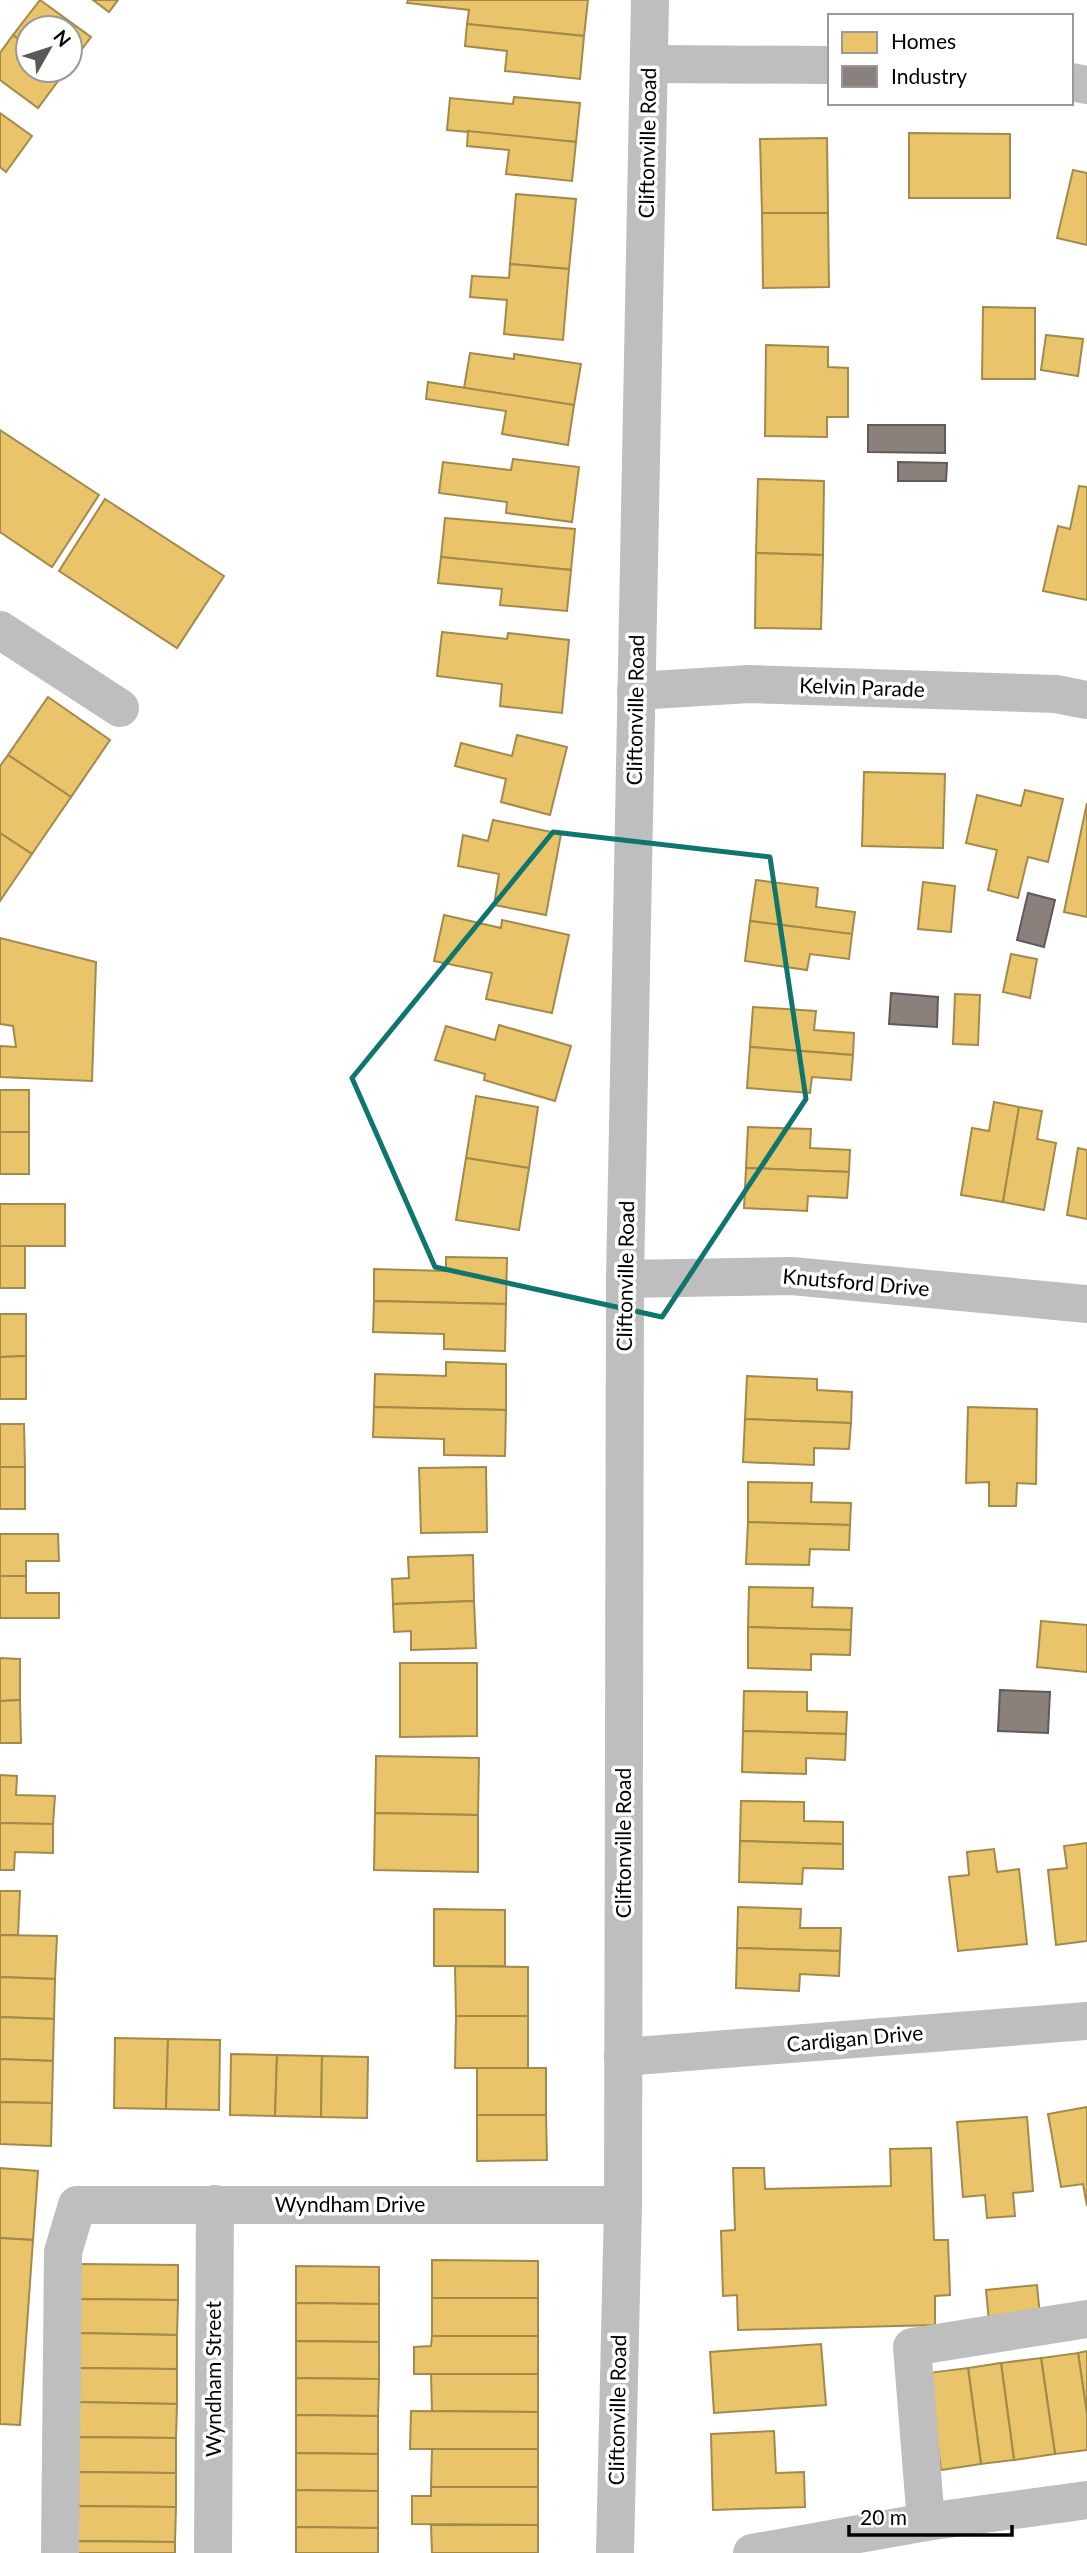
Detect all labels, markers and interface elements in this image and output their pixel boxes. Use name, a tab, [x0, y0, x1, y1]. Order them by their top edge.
north arrow	[14, 14, 84, 84]
legend	[828, 14, 1073, 105]
text: N	[49, 25, 76, 51]
text: Homes	[891, 28, 956, 53]
text: Industry	[891, 63, 967, 88]
street label: Cliftonville Road	[633, 67, 660, 218]
street label: Cliftonville Road	[621, 634, 648, 785]
street label: Kelvin Parade	[799, 672, 925, 701]
street label: Cliftonville Road	[611, 1200, 638, 1351]
street label: Knutsford Drive	[782, 1263, 931, 1300]
street label: Cliftonville Road	[610, 1768, 635, 1918]
street label: Cardigan Drive	[786, 2019, 924, 2056]
street label: Wyndham Drive	[275, 2191, 425, 2216]
street label: Wyndham Street	[200, 2301, 225, 2457]
street label: Cliftonville Road	[603, 2334, 630, 2485]
scale bar	[849, 2494, 1012, 2538]
text: 20 m	[860, 2504, 907, 2529]

